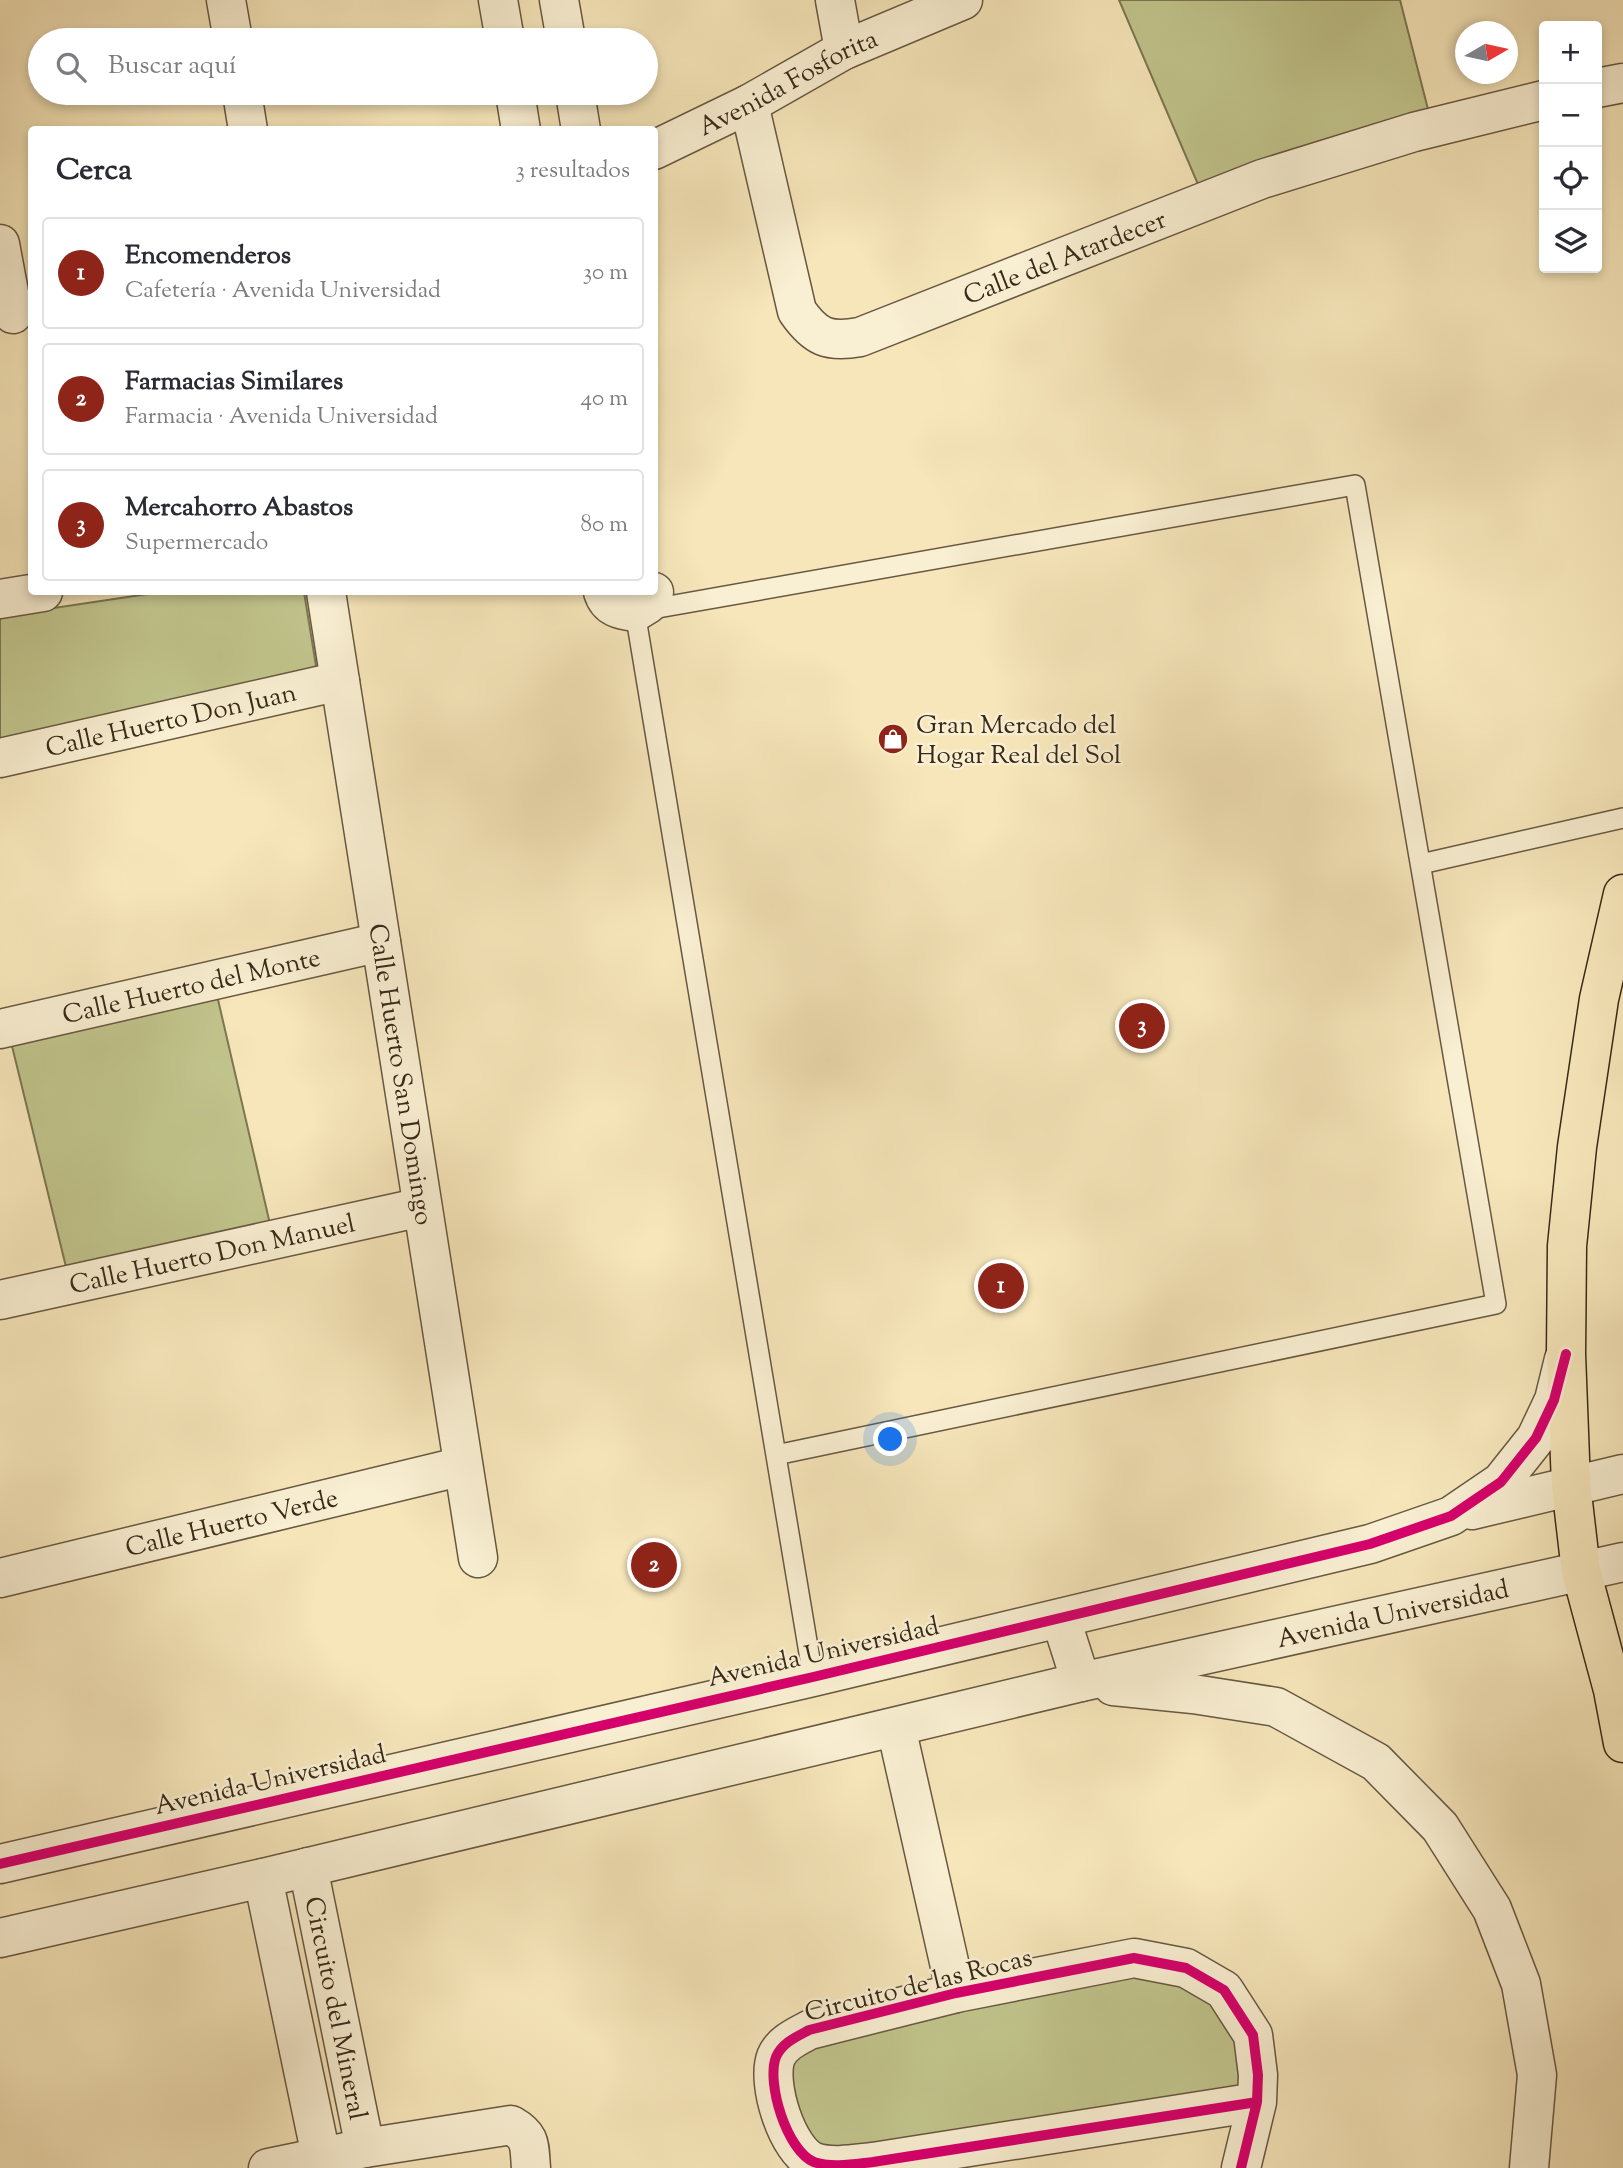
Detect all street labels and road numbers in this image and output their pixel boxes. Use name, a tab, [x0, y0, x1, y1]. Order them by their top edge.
street label: Avenida Fosforita	[693, 22, 884, 147]
street label: Calle del Atardecer	[958, 202, 1172, 316]
street label: Calle Huerto Don Juan	[42, 675, 300, 768]
street label: Calle Huerto San Domingo	[357, 921, 441, 1228]
street label: Calle Huerto del Monte	[59, 940, 324, 1035]
street label: Calle Huerto Don Manuel	[66, 1206, 359, 1305]
street label: Calle Huerto Verde	[122, 1481, 342, 1568]
street label: Avenida Universidad	[1274, 1572, 1513, 1659]
street label: Avenida Universidad	[704, 1609, 943, 1698]
street label: Avenida Universidad	[151, 1737, 390, 1826]
street label: Circuito del Mineral	[293, 1894, 375, 2124]
street label: Circuito de las Rocas	[801, 1940, 1036, 2033]

